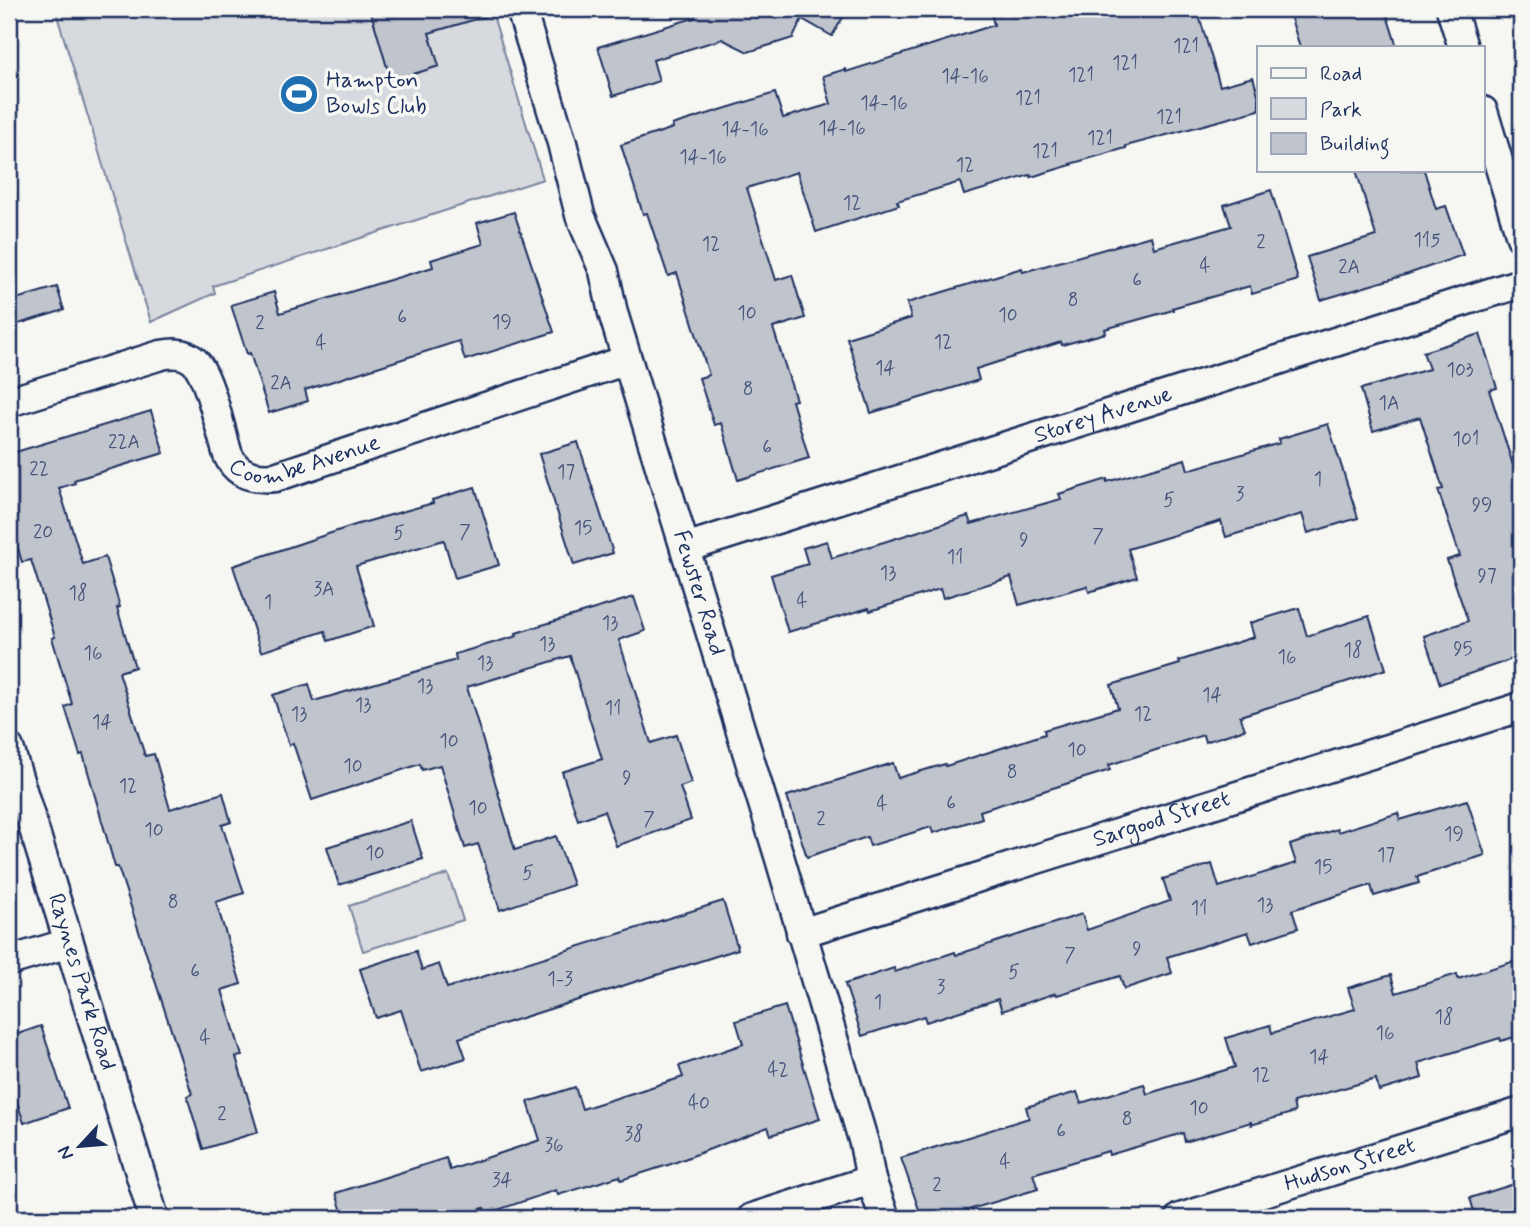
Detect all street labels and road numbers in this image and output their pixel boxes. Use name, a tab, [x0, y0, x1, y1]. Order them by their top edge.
street label: Storey Avenue	[1031, 379, 1176, 451]
street label: Coombe Avenue	[222, 428, 384, 493]
street label: Fewster Road	[665, 527, 732, 659]
street label: Sargood Street	[1089, 784, 1234, 855]
street label: Raynes Park Road	[40, 890, 123, 1074]
street label: Hudson Street	[1281, 1131, 1419, 1200]

